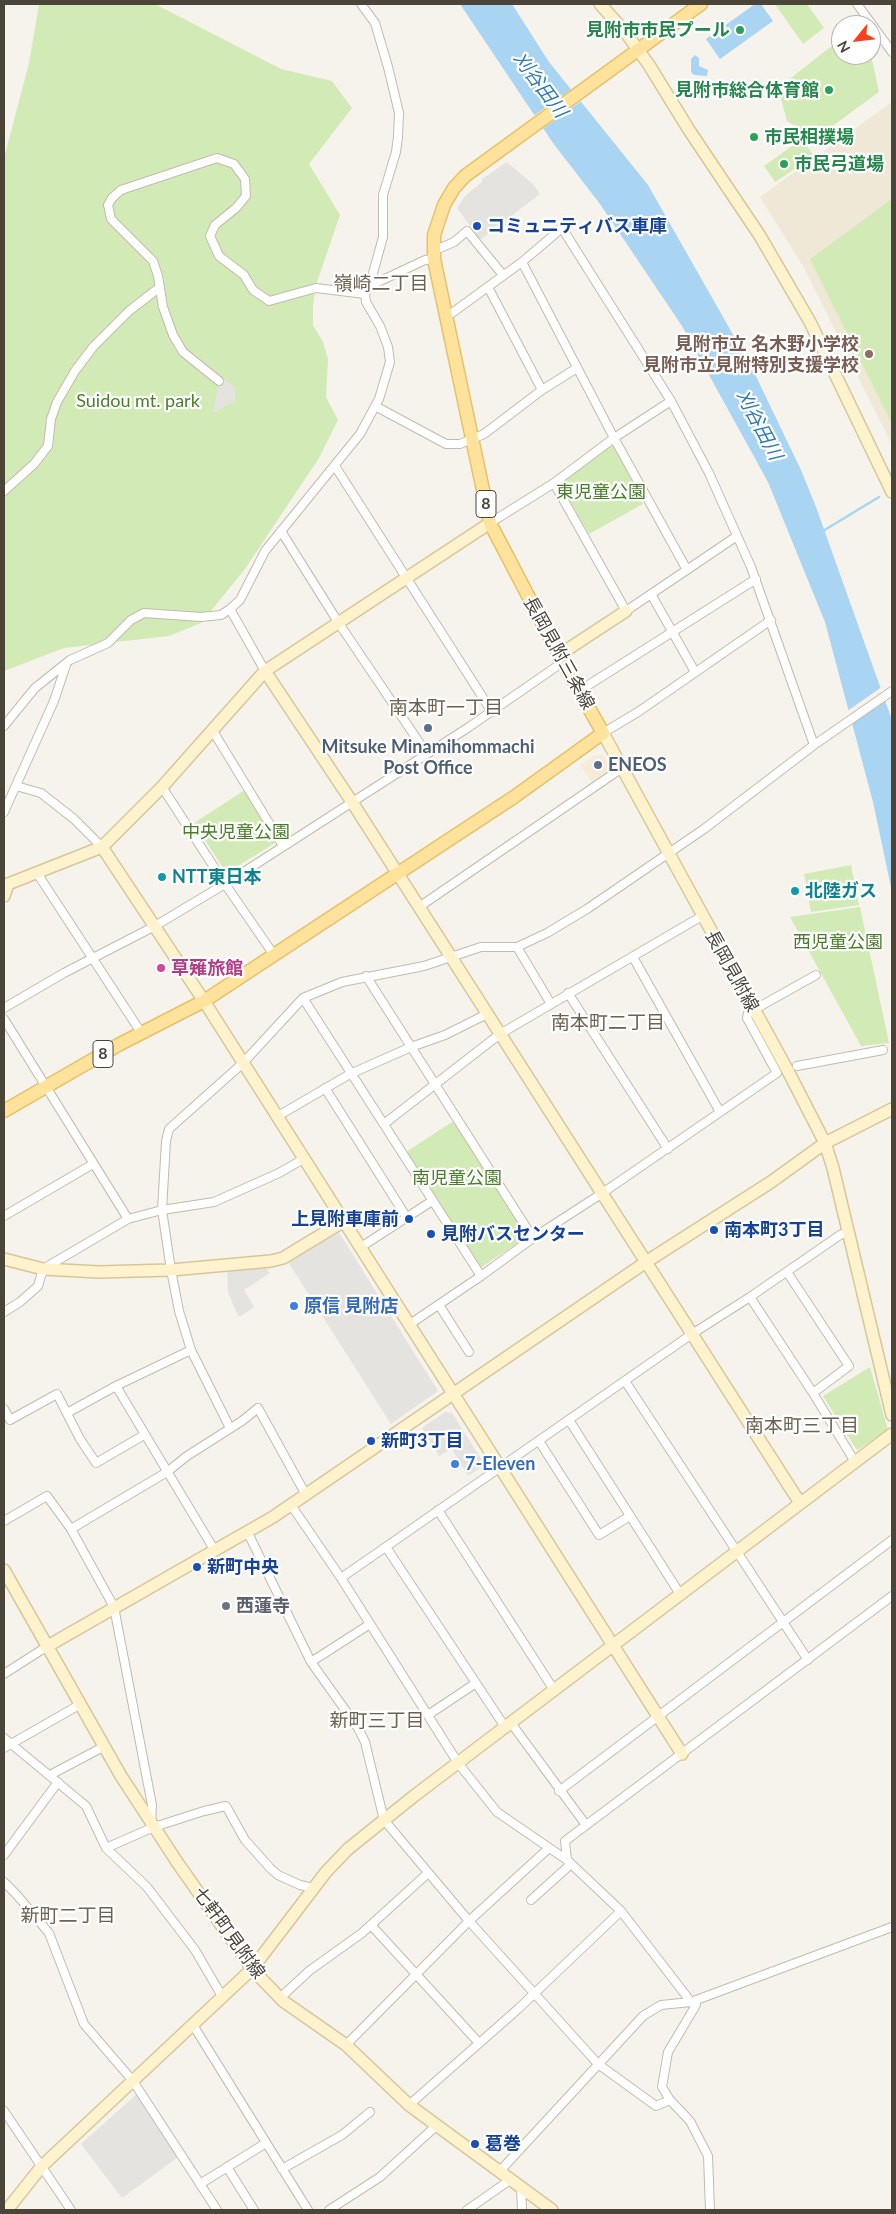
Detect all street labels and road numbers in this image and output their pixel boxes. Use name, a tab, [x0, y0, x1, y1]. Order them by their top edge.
road number: 8	[476, 490, 496, 518]
street label: 長岡見附三条線	[519, 593, 599, 713]
street label: 長岡見附線	[701, 926, 763, 1016]
road number: 8	[93, 1040, 113, 1068]
street label: 七軒町見附線	[189, 1883, 269, 1983]

